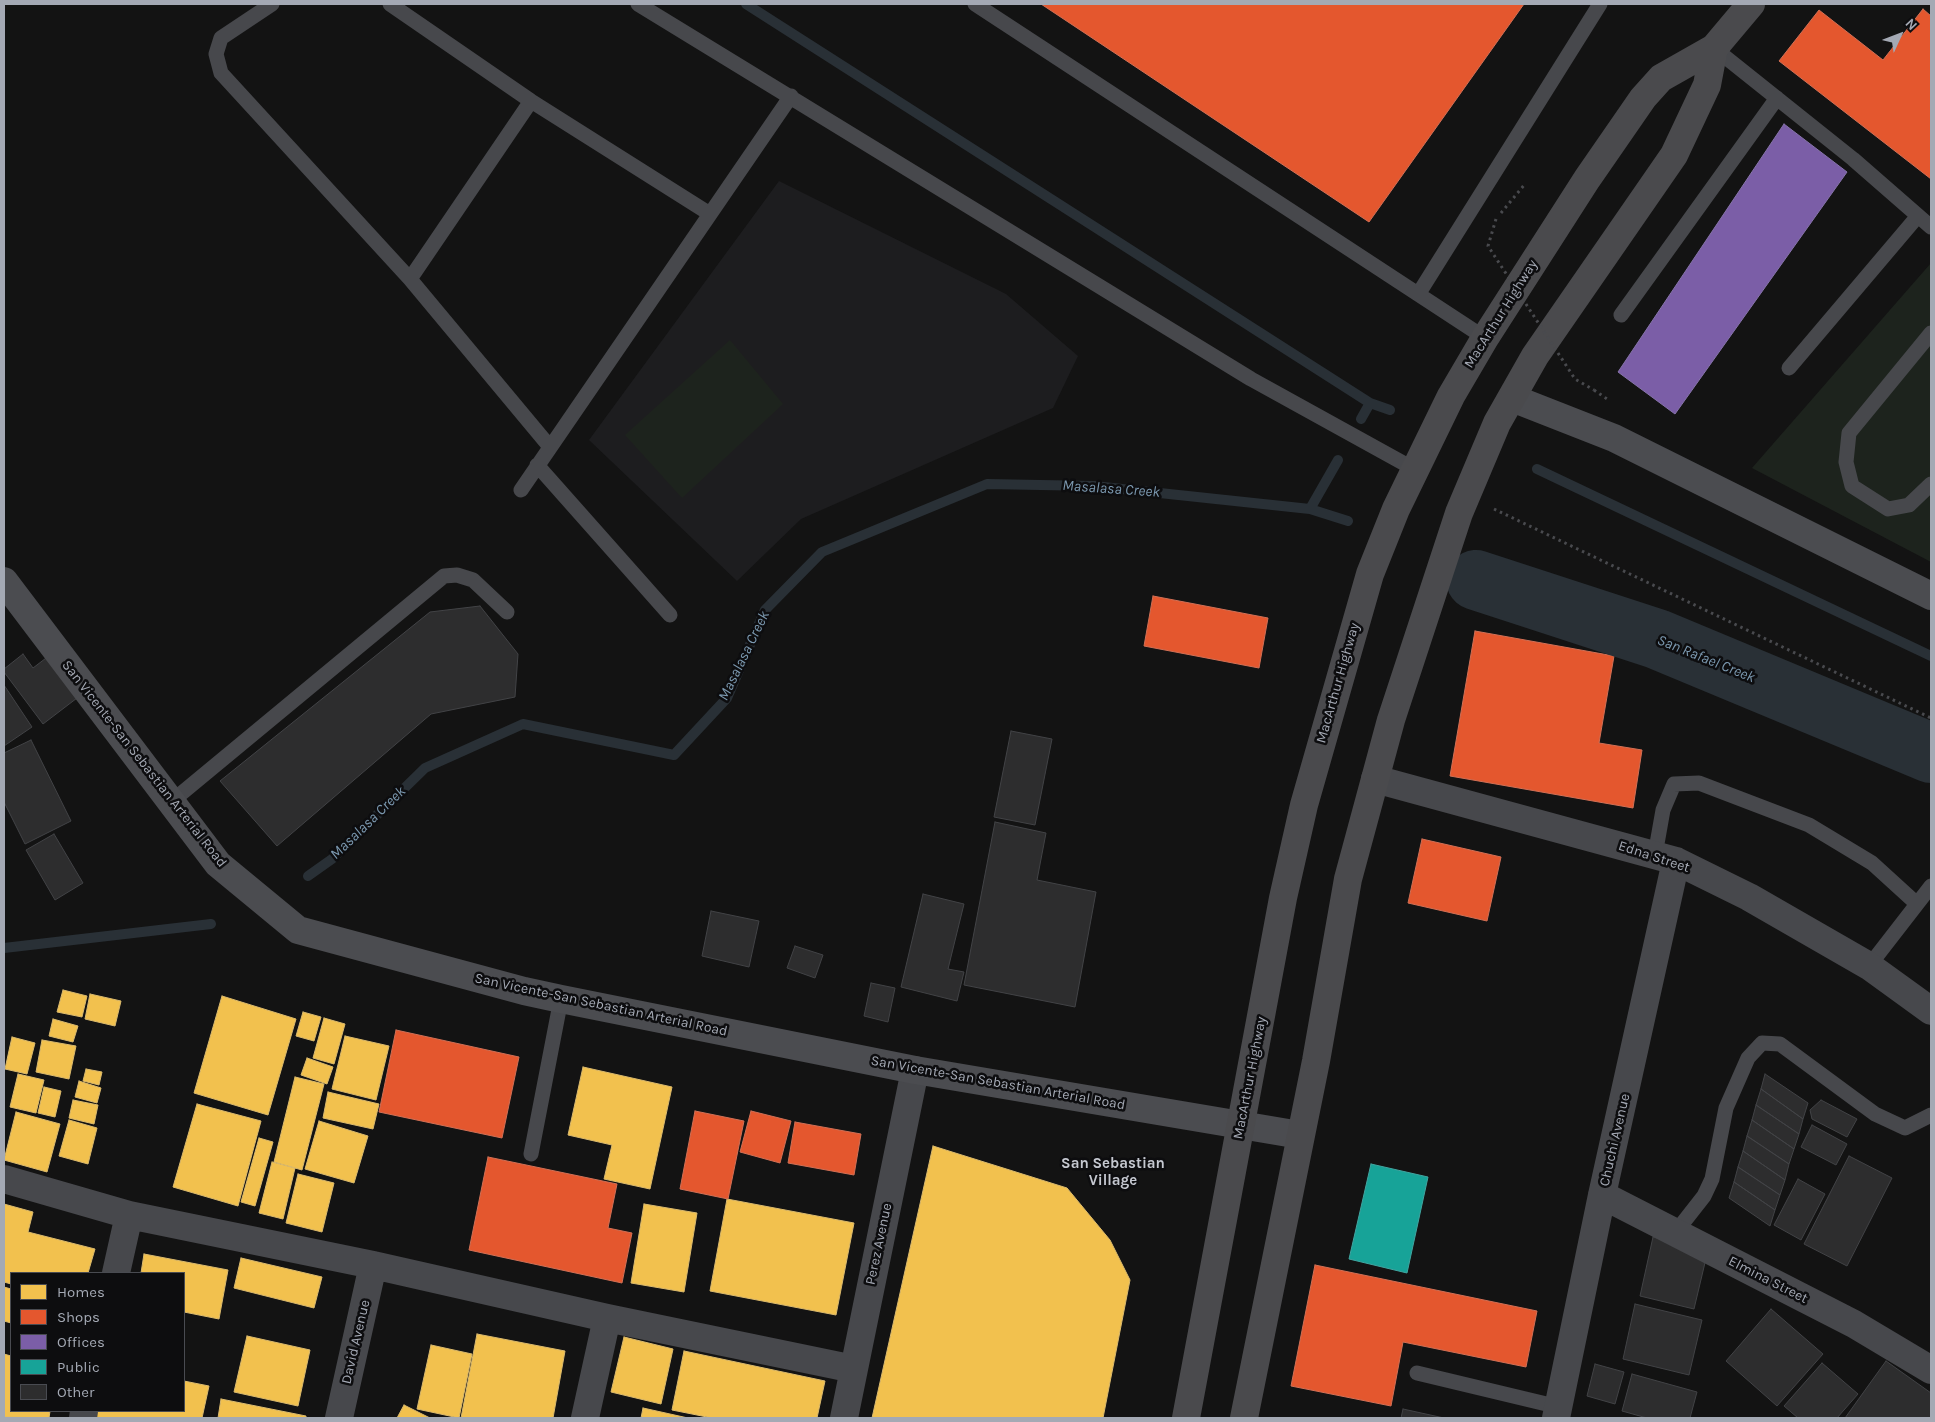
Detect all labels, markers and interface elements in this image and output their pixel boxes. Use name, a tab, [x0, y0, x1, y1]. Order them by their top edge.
north arrow	[1875, 10, 1925, 60]
text: N	[1902, 15, 1921, 34]
street label: MacArthur Highway	[1461, 257, 1541, 371]
water label: Masalasa Creek	[1062, 477, 1160, 501]
water label: Masalasa Creek	[714, 608, 774, 704]
street label: MacArthur Highway	[1313, 621, 1363, 745]
water label: San Rafael Creek	[1654, 631, 1758, 687]
street label: San Vicente-San Sebastian Arterial Road	[58, 657, 230, 871]
water label: Masalasa Creek	[327, 783, 409, 863]
street label: Edna Street	[1616, 838, 1692, 876]
street label: San Vicente-San Sebastian Arterial Road	[473, 970, 729, 1040]
street label: MacArthur Highway	[1230, 1015, 1270, 1141]
street label: San Vicente-San Sebastian Arterial Road	[869, 1052, 1127, 1114]
street label: Chuchi Avenue	[1596, 1092, 1634, 1188]
district label: San Sebastian Village	[1061, 1155, 1165, 1190]
street label: Perez Avenue	[862, 1202, 896, 1286]
street label: Elmina Street	[1725, 1253, 1811, 1307]
legend	[10, 1272, 185, 1412]
text: Homes	[57, 1283, 105, 1301]
street label: David Avenue	[338, 1298, 374, 1386]
text: Shops	[57, 1308, 100, 1326]
text: Offices	[57, 1333, 105, 1351]
text: Public	[57, 1358, 100, 1376]
text: Other	[57, 1383, 95, 1401]

